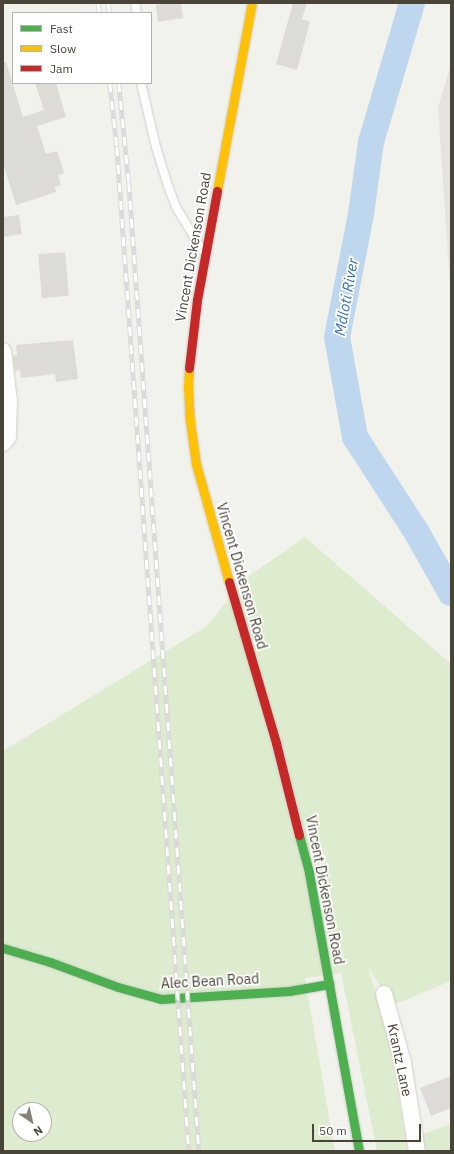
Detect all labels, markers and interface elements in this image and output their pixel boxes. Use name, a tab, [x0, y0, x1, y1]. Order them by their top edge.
legend	[12, 12, 152, 84]
text: Fast	[50, 21, 73, 36]
text: Slow	[50, 41, 76, 56]
text: Jam	[50, 61, 73, 76]
street label: Vincent Dickenson Road	[172, 171, 214, 323]
water label: Mdloti River	[330, 257, 362, 337]
street label: Vincent Dickenson Road	[213, 501, 271, 651]
street label: Vincent Dickenson Road	[302, 814, 348, 966]
street label: Alec Bean Road	[160, 970, 260, 992]
street label: Krantz Lane	[384, 1022, 416, 1098]
north arrow	[12, 1102, 52, 1142]
scale bar	[314, 1116, 423, 1142]
text: N	[31, 1123, 45, 1139]
text: 50 m	[319, 1123, 347, 1138]

